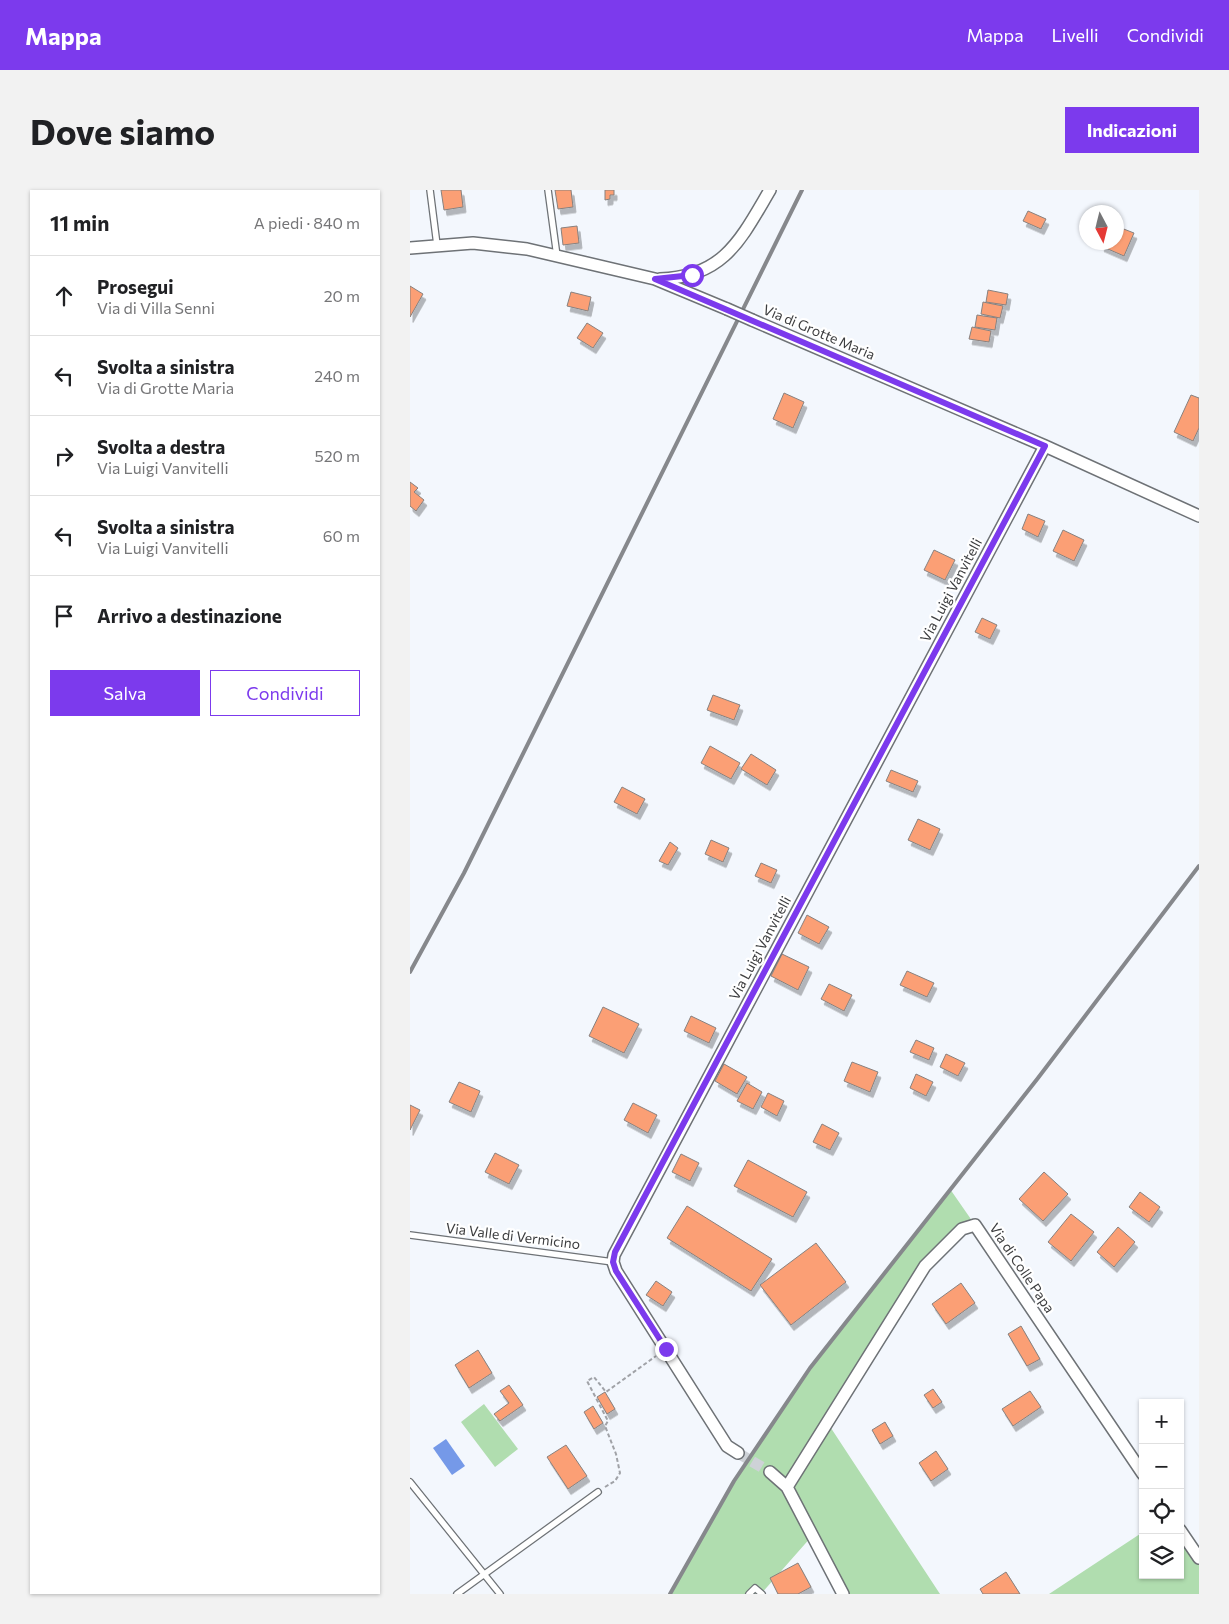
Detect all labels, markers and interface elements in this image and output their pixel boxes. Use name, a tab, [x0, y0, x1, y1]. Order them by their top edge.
text: Mappa	[25, 21, 102, 50]
text: Mappa	[966, 24, 1024, 46]
text: Livelli	[1052, 24, 1099, 46]
text: Condividi	[1127, 24, 1204, 46]
button: Indicazioni	[1065, 107, 1199, 153]
text: Dove siamo	[30, 109, 215, 152]
north arrow	[1079, 205, 1124, 250]
text: 11 min	[50, 210, 109, 235]
text: A piedi · 840 m	[254, 213, 360, 232]
route start	[681, 264, 704, 287]
text: Prosegui	[97, 275, 174, 298]
icon: ahead	[50, 282, 78, 310]
text: 20 m	[324, 286, 360, 305]
text: Via di Villa Senni	[97, 298, 215, 317]
street label: Via di Grotte Maria	[761, 300, 878, 363]
text: Svolta a sinistra	[97, 355, 235, 378]
icon: left	[50, 362, 78, 390]
text: 240 m	[314, 366, 360, 385]
text: Via di Grotte Maria	[97, 378, 234, 397]
text: Svolta a destra	[97, 435, 225, 458]
icon: right	[50, 442, 78, 470]
text: 520 m	[315, 446, 360, 465]
text: Via Luigi Vanvitelli	[97, 458, 229, 477]
text: Svolta a sinistra	[97, 515, 235, 538]
icon: left	[50, 522, 78, 550]
text: 60 m	[323, 526, 360, 545]
street label: Via Luigi Vanvitelli	[916, 535, 985, 645]
text: Via Luigi Vanvitelli	[97, 538, 229, 557]
icon: arrive	[50, 602, 78, 630]
text: Arrivo a destinazione	[97, 604, 282, 627]
button: Salva	[50, 670, 200, 716]
button: Condividi	[210, 670, 360, 716]
street label: Via Luigi Vanvitelli	[725, 893, 794, 1003]
street label: Via Valle di Vermicino	[445, 1219, 581, 1252]
street label: Via di Colle Papa	[986, 1220, 1059, 1316]
route end	[655, 1338, 678, 1361]
map controls	[1139, 1399, 1184, 1579]
button: +	[1139, 1399, 1184, 1444]
button: −	[1139, 1444, 1184, 1489]
button: locate	[1139, 1489, 1184, 1534]
button: layers	[1139, 1534, 1184, 1579]

